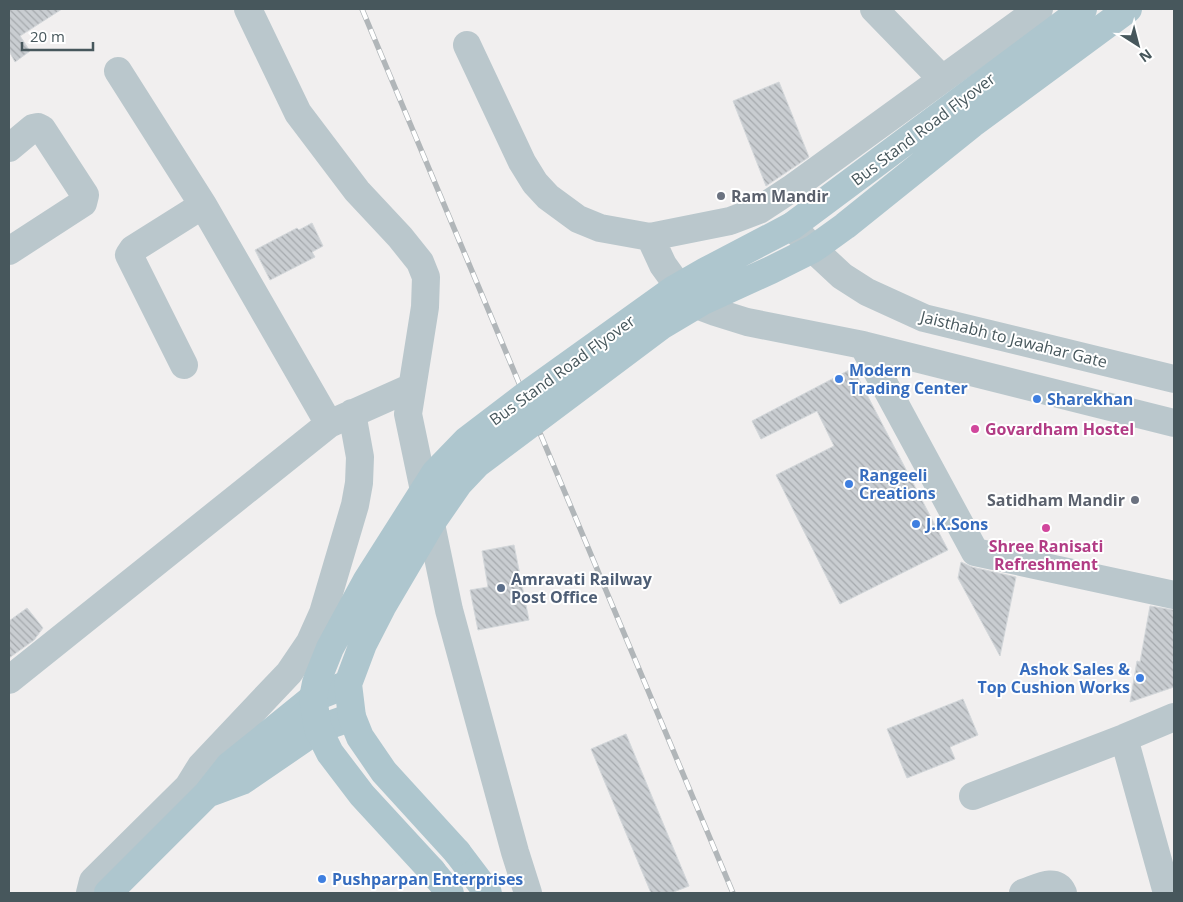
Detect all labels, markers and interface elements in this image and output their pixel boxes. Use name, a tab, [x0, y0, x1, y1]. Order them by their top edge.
scale bar	[22, 20, 94, 52]
north arrow	[1113, 20, 1163, 70]
text: 20 m	[30, 26, 65, 46]
text: N	[1136, 45, 1156, 67]
street label: Bus Stand Road Flyover	[847, 67, 1000, 190]
place label: Ram Mandir	[731, 185, 829, 207]
marker: Ram Mandir	[715, 190, 727, 202]
street label: Jaisthabh to Jawahar Gate	[916, 305, 1110, 373]
street label: Bus Stand Road Flyover	[485, 309, 640, 430]
place label: Modern Trading Center	[849, 359, 968, 399]
marker: Modern Trading Center	[833, 373, 845, 385]
place label: Sharekhan	[1047, 388, 1133, 410]
marker: Sharekhan	[1031, 393, 1043, 405]
place label: Govardham Hostel	[985, 418, 1134, 440]
marker: Govardham Hostel	[969, 423, 981, 435]
place label: Rangeeli Creations	[859, 464, 936, 504]
marker: Rangeeli Creations	[843, 478, 855, 490]
place label: Satidham Mandir	[987, 489, 1125, 511]
marker: Satidham Mandir	[1129, 494, 1141, 506]
place label: J.K.Sons	[924, 513, 988, 535]
marker: J.K.Sons	[910, 518, 922, 530]
marker: Shree Ranisati Refreshment	[1040, 522, 1052, 534]
place label: Shree Ranisati Refreshment	[989, 535, 1103, 575]
place label: Amravati Railway Post Office	[511, 568, 653, 608]
marker: Amravati Railway Post Office	[495, 582, 507, 594]
place label: Ashok Sales & Top Cushion Works	[977, 658, 1130, 698]
marker: Ashok Sales & Top Cushion Works	[1134, 672, 1146, 684]
place label: Pushparpan Enterprises	[332, 868, 523, 890]
marker: Pushparpan Enterprises	[316, 873, 328, 885]

